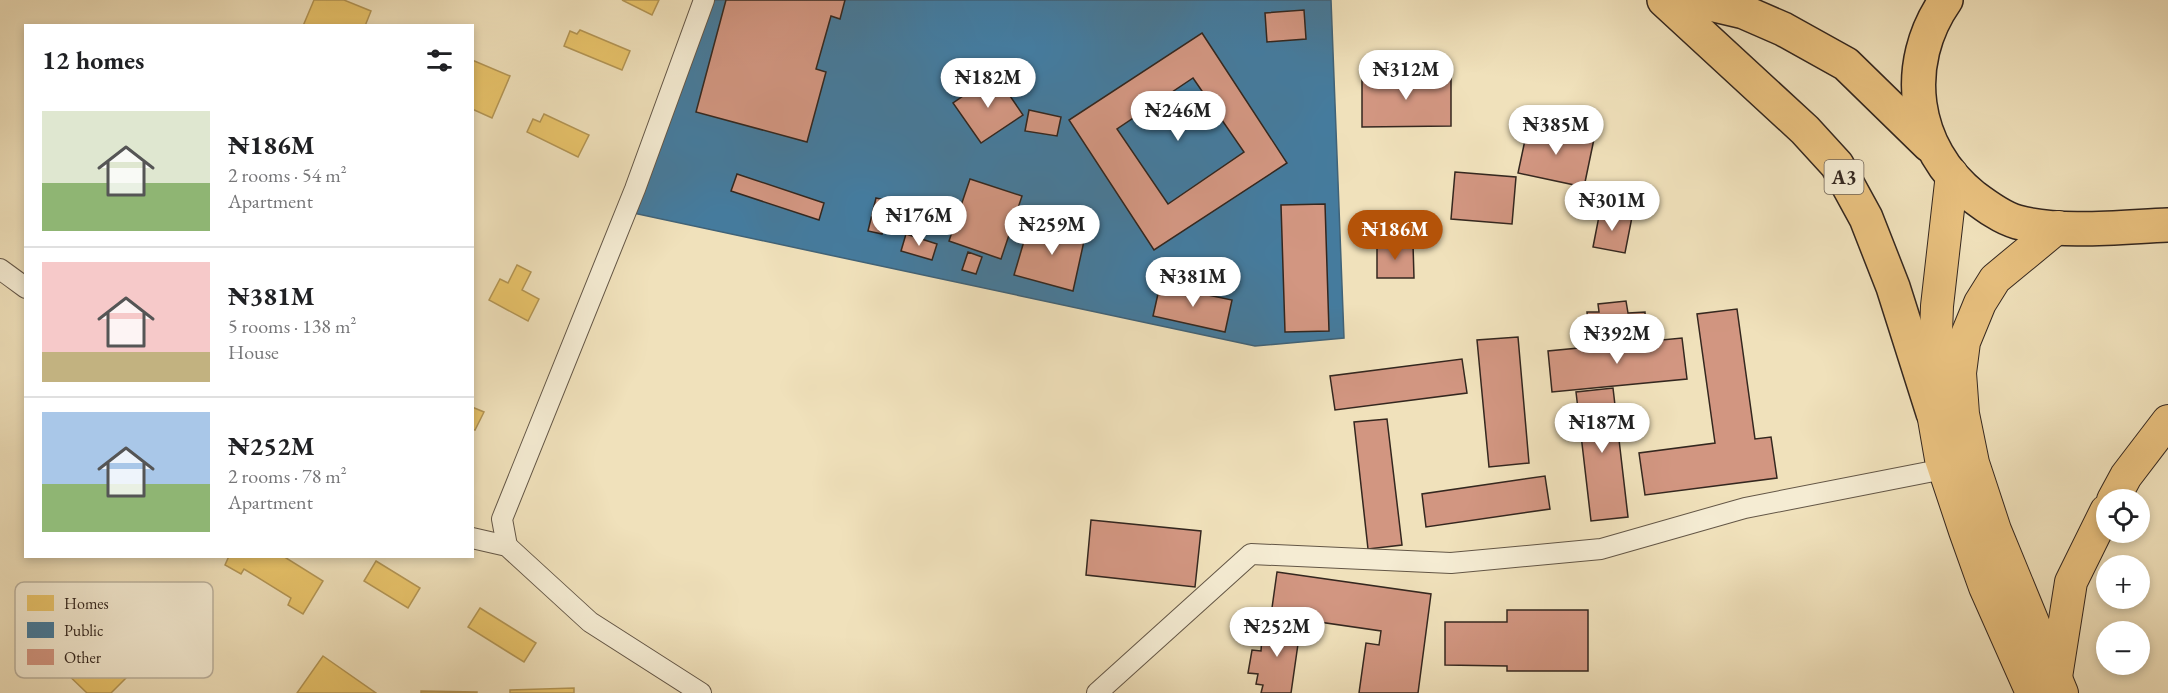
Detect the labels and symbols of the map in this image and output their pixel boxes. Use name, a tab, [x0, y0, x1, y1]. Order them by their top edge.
pin: ₦312M	[1364, 50, 1448, 101]
pin: ₦182M	[946, 58, 1030, 109]
pin: ₦246M	[1136, 91, 1220, 142]
pin: ₦385M	[1514, 105, 1598, 156]
road number: A3	[1824, 160, 1864, 194]
pin: ₦301M	[1570, 181, 1654, 232]
pin: ₦176M	[877, 196, 961, 247]
pin: ₦259M	[1010, 205, 1094, 256]
pin: ₦186M	[1353, 210, 1437, 261]
pin: ₦381M	[1151, 257, 1235, 308]
pin: ₦392M	[1575, 314, 1659, 365]
pin: ₦187M	[1560, 403, 1644, 454]
legend	[15, 582, 213, 678]
text: Homes	[64, 593, 109, 614]
pin: ₦252M	[1235, 607, 1319, 658]
text: Public	[64, 620, 104, 641]
text: Other	[64, 647, 102, 668]

